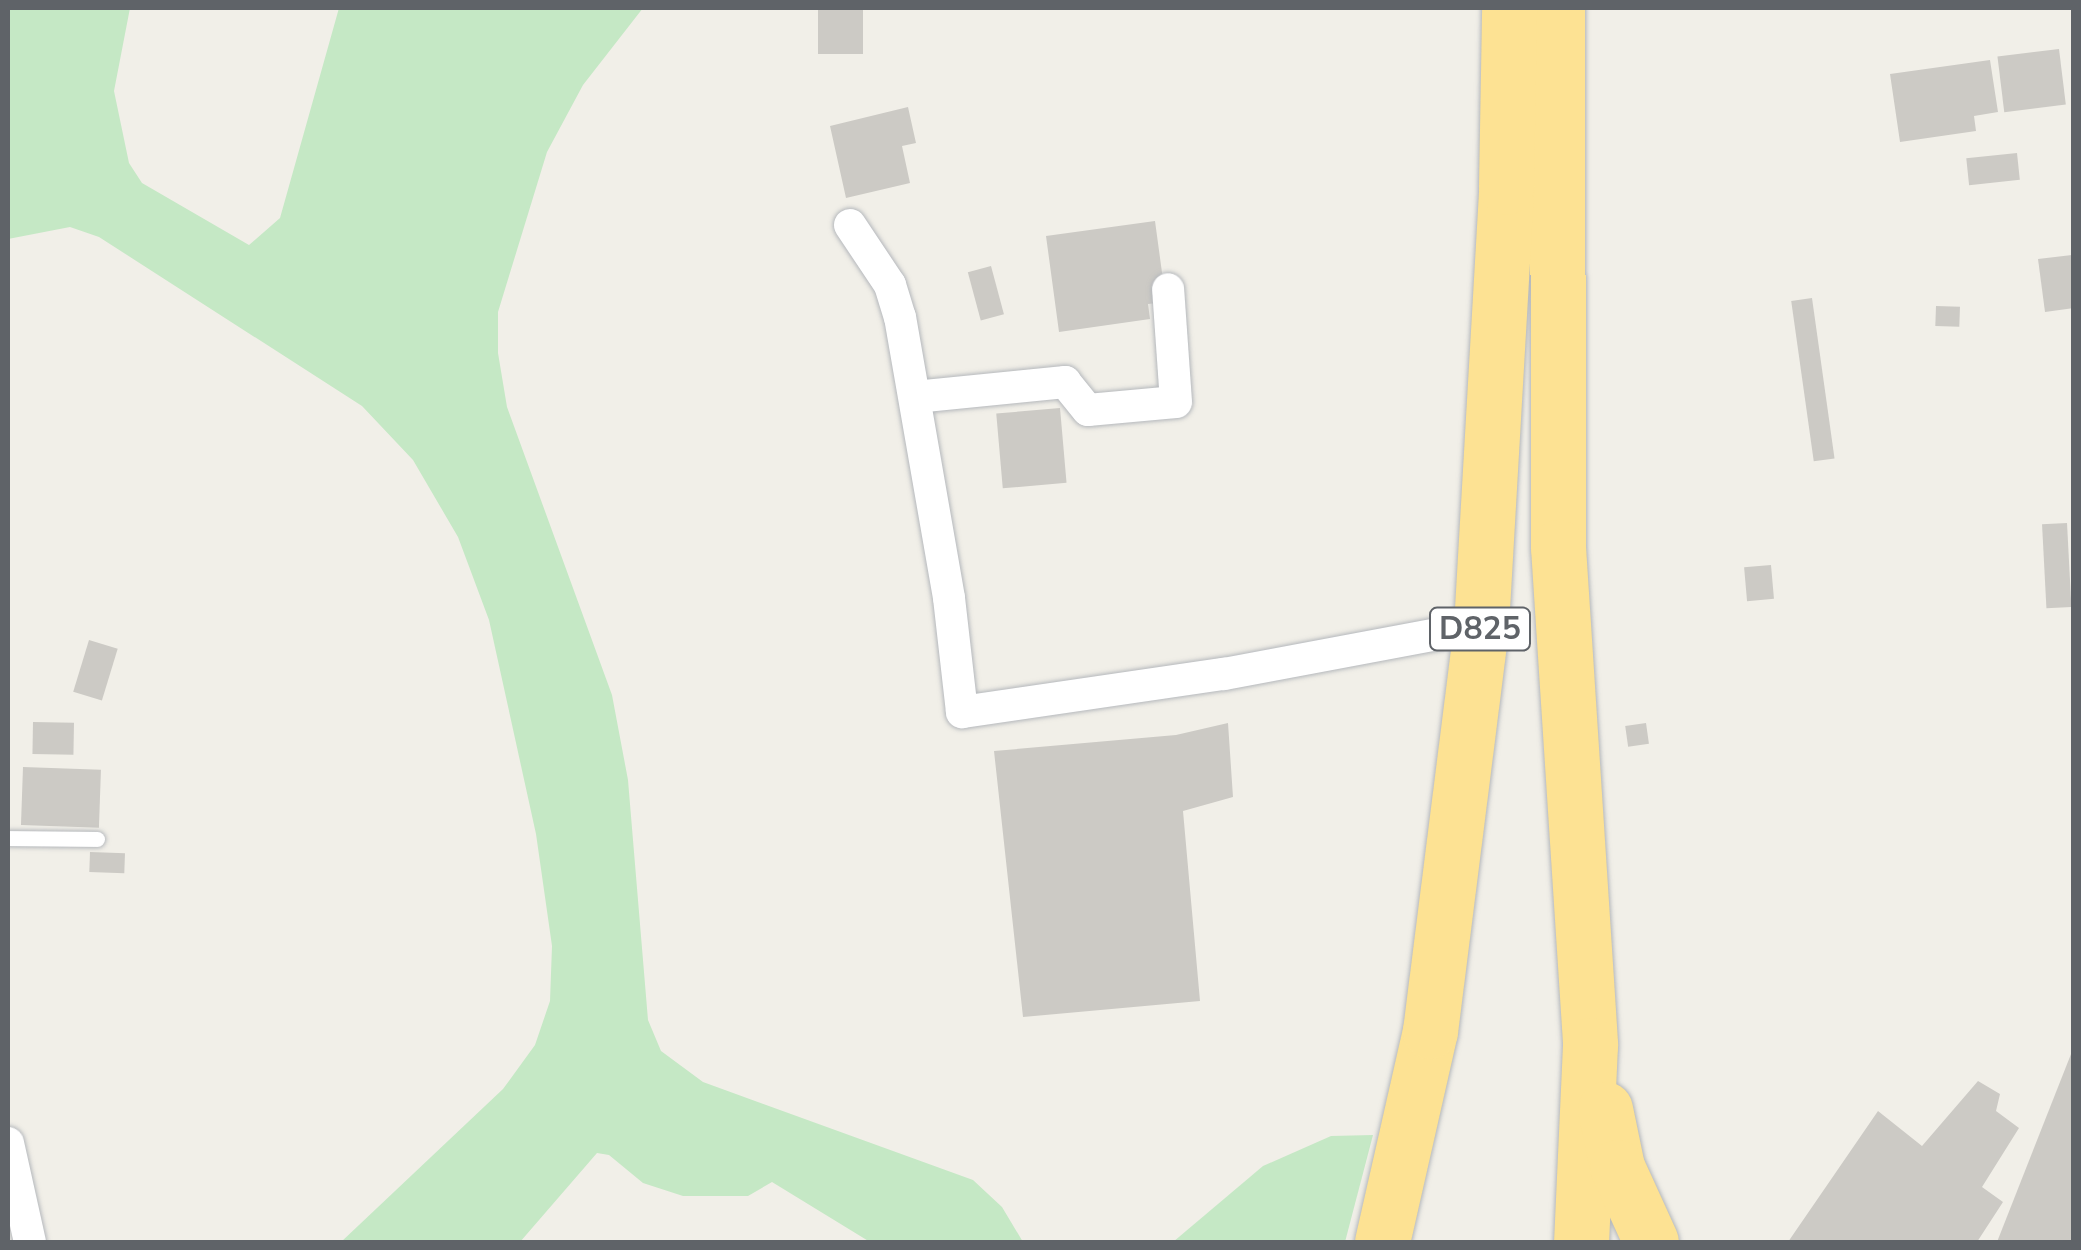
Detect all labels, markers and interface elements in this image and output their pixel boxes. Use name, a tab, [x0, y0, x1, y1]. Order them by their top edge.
road number: D825	[1428, 602, 1532, 656]

